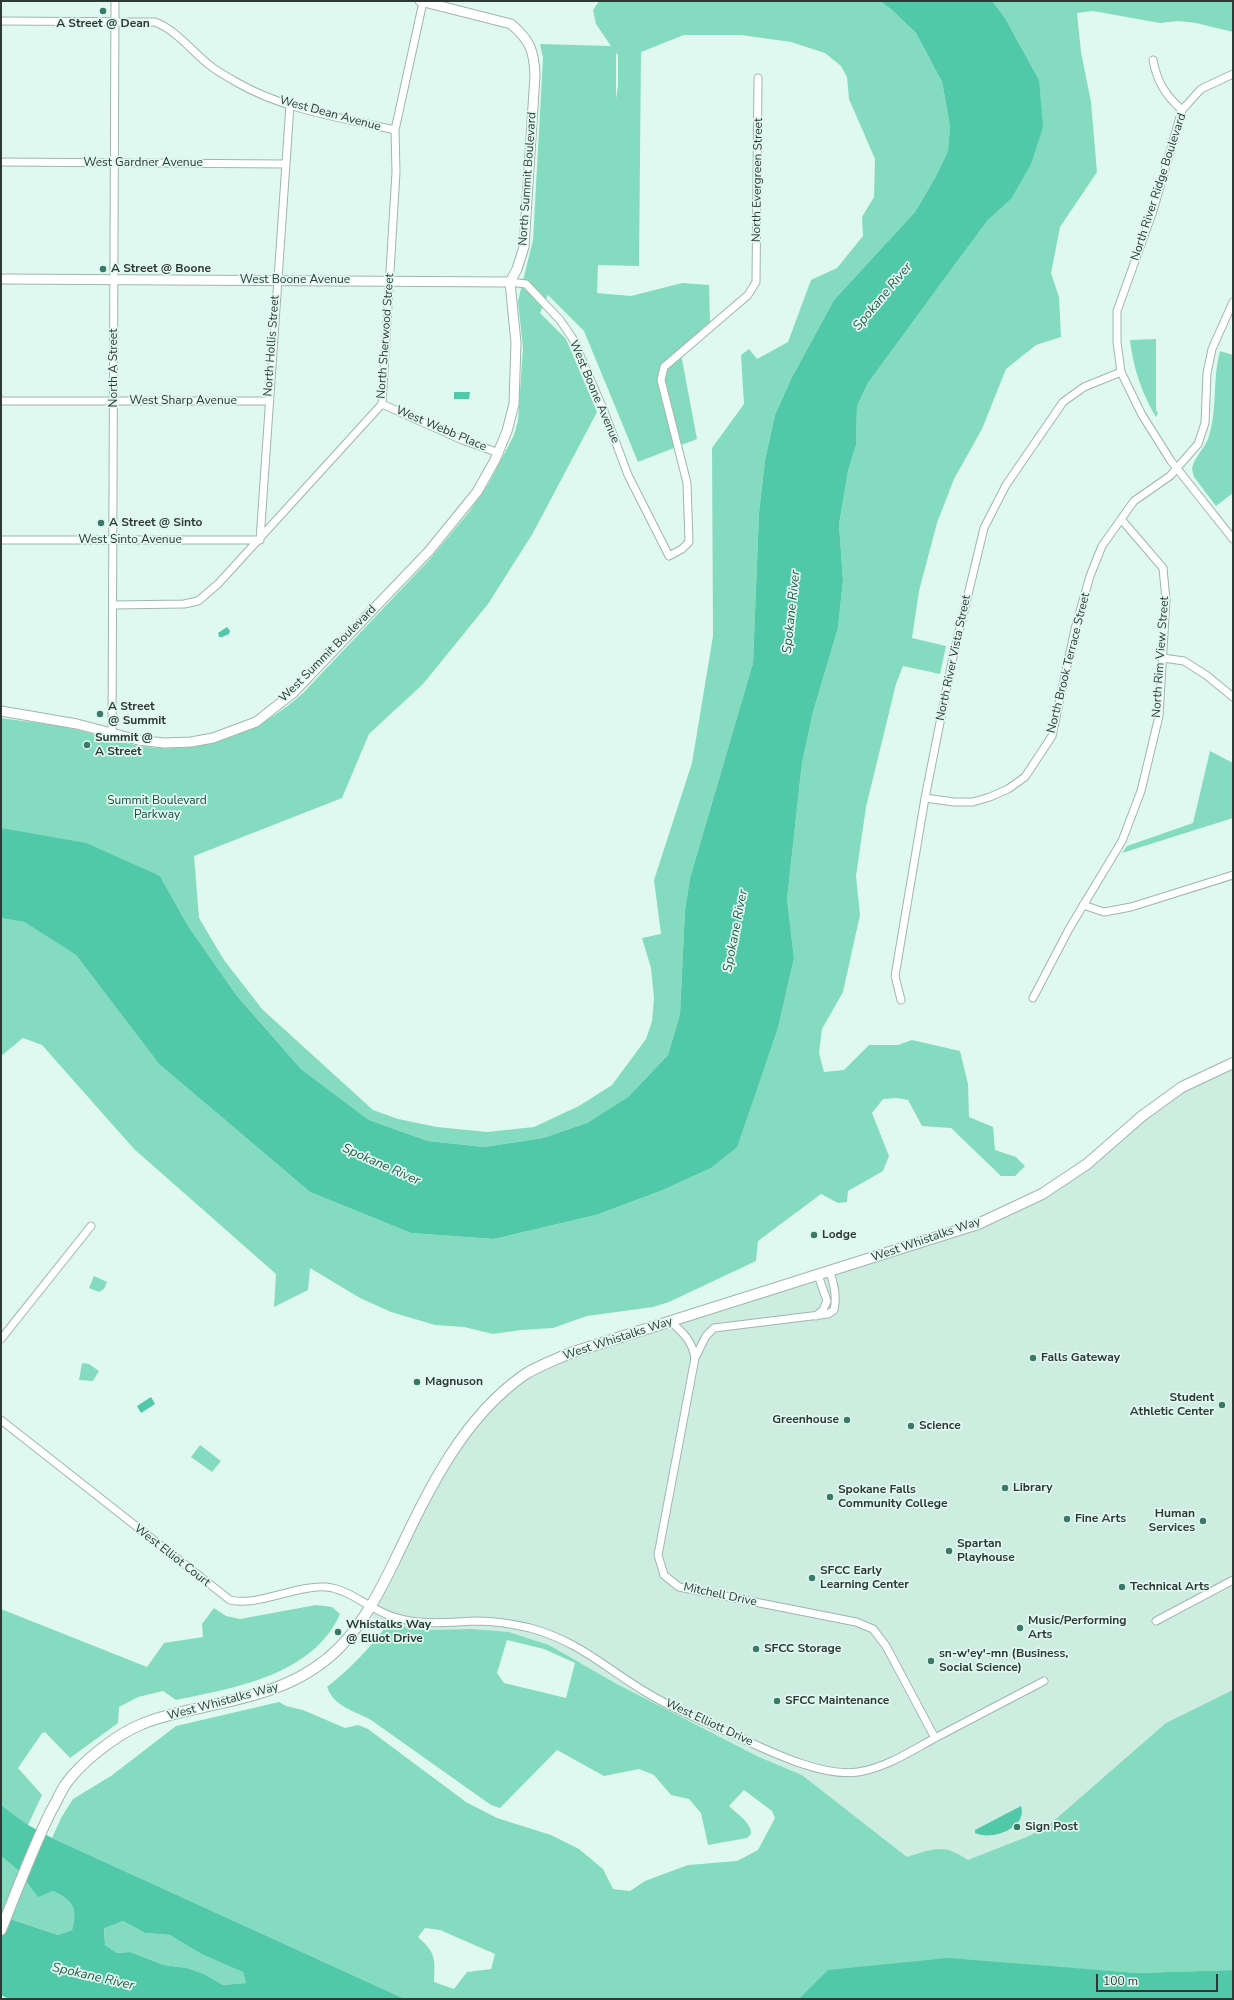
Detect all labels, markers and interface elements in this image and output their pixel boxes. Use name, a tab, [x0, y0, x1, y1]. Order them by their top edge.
marker: A Street @ Dean	[98, 6, 108, 16]
place label: A Street @ Dean	[56, 17, 150, 31]
street label: West Dean Avenue	[278, 94, 382, 134]
street label: North River Ridge Boulevard	[1128, 111, 1190, 263]
street label: North Summit Boulevard	[516, 112, 540, 246]
street label: North Evergreen Street	[750, 118, 766, 242]
street label: West Gardner Avenue	[83, 156, 203, 170]
water label: Spokane River	[850, 260, 916, 334]
place label: A Street @ Boone	[111, 262, 211, 276]
marker: A Street @ Boone	[98, 264, 108, 274]
street label: West Boone Avenue	[240, 273, 350, 287]
street label: North Sherwood Street	[374, 273, 398, 399]
street label: North Hollis Street	[261, 295, 283, 397]
street label: North A Street	[107, 329, 121, 407]
street label: West Boone Avenue	[566, 338, 622, 446]
street label: West Sharp Avenue	[129, 394, 237, 408]
street label: West Webb Place	[393, 403, 489, 455]
place label: A Street @ Sinto	[109, 516, 202, 530]
marker: A Street @ Sinto	[96, 518, 106, 528]
street label: West Sinto Avenue	[78, 533, 182, 547]
water label: Spokane River	[780, 570, 804, 654]
street label: North Brook Terrace Street	[1045, 591, 1093, 735]
street label: North River Vista Street	[934, 594, 974, 722]
street label: North Rim View Street	[1150, 596, 1172, 718]
street label: West Summit Boulevard	[276, 602, 380, 706]
place label: A Street @ Summit	[108, 700, 166, 728]
marker: A Street @ Summit	[95, 709, 105, 719]
place label: Summit @ A Street	[95, 731, 153, 759]
marker: Summit @ A Street	[82, 740, 92, 750]
park label: Summit Boulevard Parkway	[107, 794, 207, 822]
water label: Spokane River	[720, 888, 752, 974]
water label: Spokane River	[340, 1141, 422, 1189]
street label: West Whistalks Way	[870, 1215, 982, 1265]
place label: Lodge	[822, 1228, 857, 1242]
marker: Lodge	[809, 1230, 819, 1240]
street label: West Whistalks Way	[561, 1314, 675, 1364]
place label: Falls Gateway	[1041, 1351, 1120, 1365]
marker: Falls Gateway	[1028, 1353, 1038, 1363]
place label: Magnuson	[425, 1375, 483, 1389]
marker: Magnuson	[412, 1377, 422, 1387]
place label: Student Athletic Center	[1130, 1391, 1214, 1419]
marker: Student Athletic Center	[1217, 1400, 1227, 1410]
place label: Greenhouse	[772, 1413, 839, 1427]
marker: Greenhouse	[842, 1415, 852, 1425]
place label: Science	[919, 1419, 961, 1433]
marker: Science	[906, 1421, 916, 1431]
place label: Library	[1013, 1481, 1053, 1495]
place label: Spokane Falls Community College	[838, 1483, 947, 1511]
marker: Library	[1000, 1483, 1010, 1493]
marker: Spokane Falls Community College	[825, 1492, 835, 1502]
place label: Human Services	[1149, 1507, 1195, 1535]
place label: Fine Arts	[1075, 1512, 1126, 1526]
marker: Fine Arts	[1062, 1514, 1072, 1524]
marker: Human Services	[1198, 1516, 1208, 1526]
street label: West Elliot Court	[131, 1522, 213, 1590]
place label: Spartan Playhouse	[957, 1537, 1015, 1565]
marker: Spartan Playhouse	[944, 1546, 954, 1556]
place label: SFCC Early Learning Center	[820, 1564, 909, 1592]
marker: SFCC Early Learning Center	[807, 1573, 817, 1583]
street label: Mitchell Drive	[682, 1580, 758, 1610]
place label: Technical Arts	[1130, 1580, 1209, 1594]
marker: Technical Arts	[1117, 1582, 1127, 1592]
place label: Music/Performing Arts	[1028, 1614, 1127, 1642]
place label: Whistalks Way @ Elliot Drive	[346, 1618, 431, 1646]
marker: Music/Performing Arts	[1015, 1623, 1025, 1633]
marker: Whistalks Way @ Elliot Drive	[333, 1627, 343, 1637]
place label: SFCC Storage	[764, 1642, 841, 1656]
marker: SFCC Storage	[751, 1644, 761, 1654]
place label: sn-w'ey'-mn (Business, Social Science)	[939, 1647, 1068, 1675]
marker: sn-w'ey'-mn (Business, Social Science)	[926, 1656, 936, 1666]
street label: West Whistalks Way	[166, 1680, 280, 1724]
place label: SFCC Maintenance	[785, 1694, 889, 1708]
street label: West Elliott Drive	[663, 1696, 755, 1750]
marker: SFCC Maintenance	[772, 1696, 782, 1706]
place label: Sign Post	[1025, 1820, 1078, 1834]
marker: Sign Post	[1012, 1822, 1022, 1832]
water label: Spokane River	[50, 1960, 136, 1994]
scale bar	[1098, 1966, 1220, 1992]
text: 100 m	[1103, 1973, 1138, 1989]

